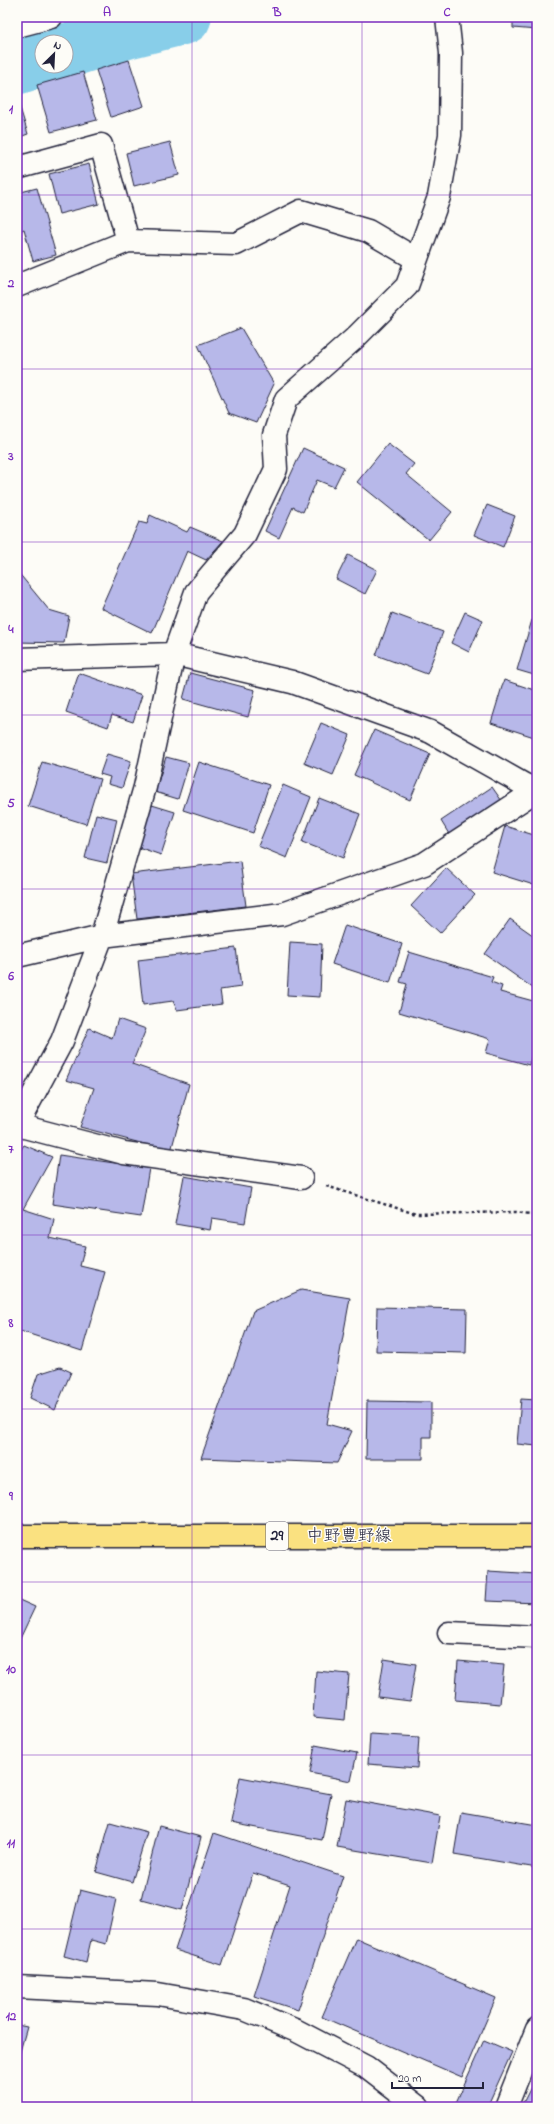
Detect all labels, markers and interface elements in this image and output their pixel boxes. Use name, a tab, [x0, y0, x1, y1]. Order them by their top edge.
text: A	[103, 3, 111, 22]
text: B	[272, 3, 282, 22]
text: C	[443, 3, 451, 22]
north arrow	[34, 34, 74, 74]
text: N	[51, 37, 64, 55]
text: 1	[9, 100, 14, 119]
text: 2	[7, 274, 15, 293]
text: 3	[7, 447, 14, 466]
text: 4	[7, 620, 14, 639]
text: 5	[7, 794, 15, 813]
text: 6	[7, 967, 14, 986]
text: 7	[8, 1140, 14, 1159]
text: 8	[8, 1314, 14, 1333]
text: 9	[8, 1487, 14, 1506]
road number: 29	[266, 1522, 288, 1550]
street label: 中野豊野線	[307, 1524, 392, 1549]
text: 10	[6, 1660, 16, 1679]
text: 11	[7, 1834, 16, 1853]
text: 12	[6, 2007, 17, 2026]
scale bar	[392, 2064, 483, 2090]
text: 20 m	[398, 2070, 421, 2088]

